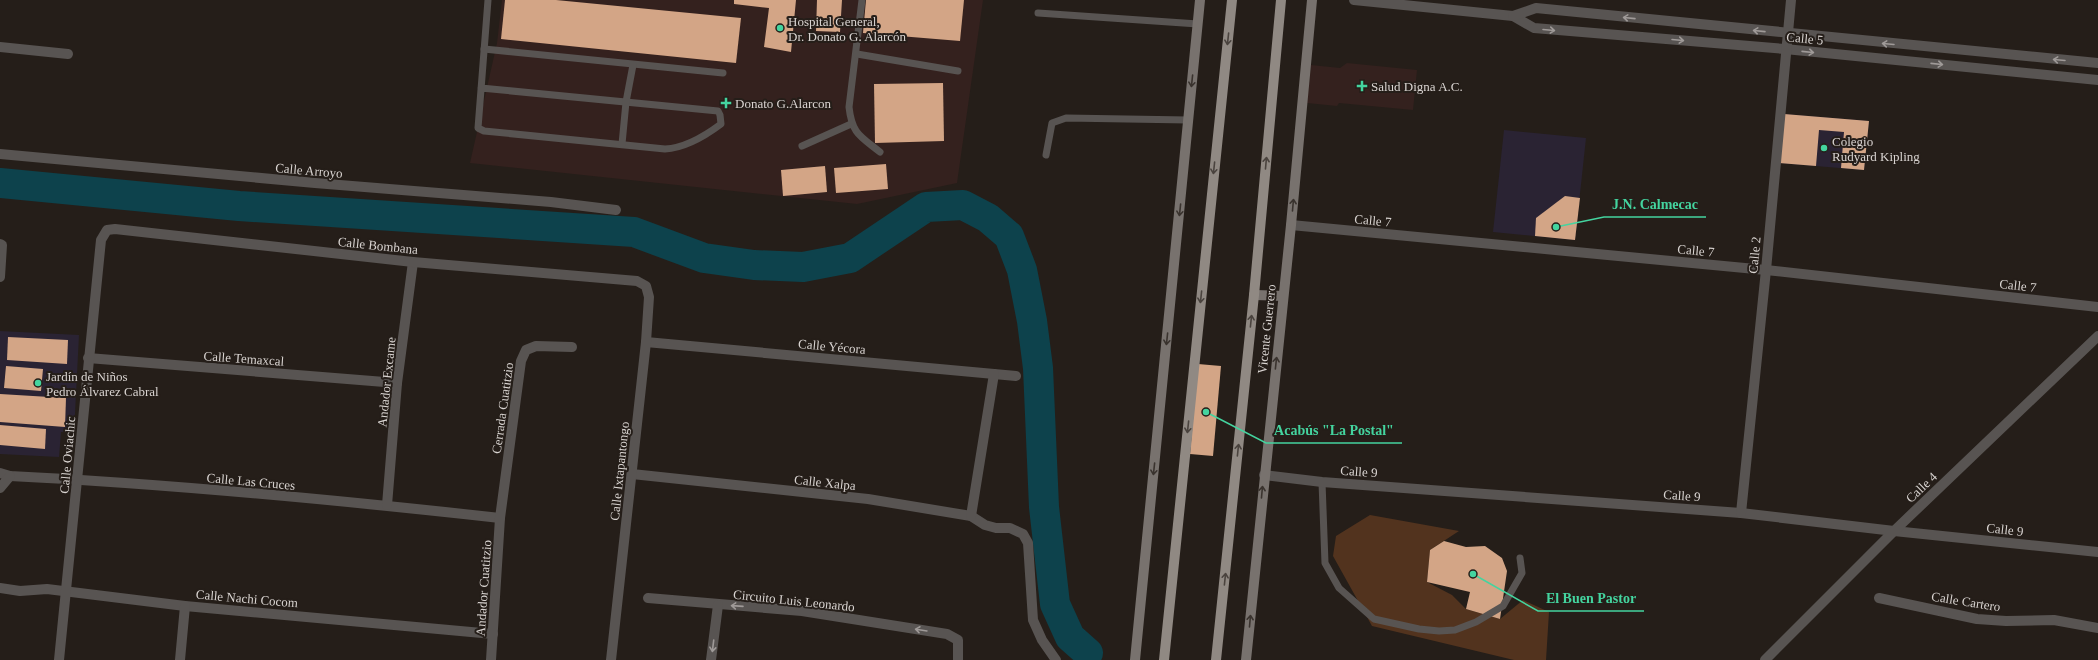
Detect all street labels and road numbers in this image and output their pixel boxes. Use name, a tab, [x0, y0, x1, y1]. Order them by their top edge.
street label: Calle 5	[1786, 29, 1824, 48]
street label: Calle Arroyo	[275, 160, 343, 181]
street label: Calle 7	[1354, 211, 1393, 230]
street label: Calle Bombana	[337, 234, 419, 257]
street label: Calle 2	[1745, 236, 1764, 274]
street label: Calle 7	[1677, 241, 1716, 260]
street label: Calle 7	[1999, 276, 2038, 295]
street label: Vicente Guerrero	[1254, 284, 1279, 374]
street label: Andador Excame	[374, 336, 399, 428]
street label: Calle Yécora	[798, 336, 867, 357]
street label: Calle Temaxcal	[203, 348, 285, 369]
street label: Cerrada Cuatitzio	[489, 361, 516, 455]
street label: Calle Oviachic	[57, 416, 78, 494]
street label: Calle Ixtapantongo	[607, 421, 632, 521]
street label: Calle 9	[1340, 463, 1378, 480]
street label: Calle 4	[1903, 469, 1940, 506]
street label: Calle Las Cruces	[206, 470, 296, 493]
street label: Calle Xalpa	[793, 472, 857, 493]
street label: Calle 9	[1663, 487, 1701, 504]
street label: Calle 9	[1986, 520, 2024, 539]
street label: Andador Cuatitzio	[473, 539, 494, 637]
street label: Calle Nachi Cocom	[195, 587, 299, 610]
street label: Circuito Luis Leonardo	[732, 587, 855, 614]
street label: Calle Cartero	[1930, 589, 2002, 614]

